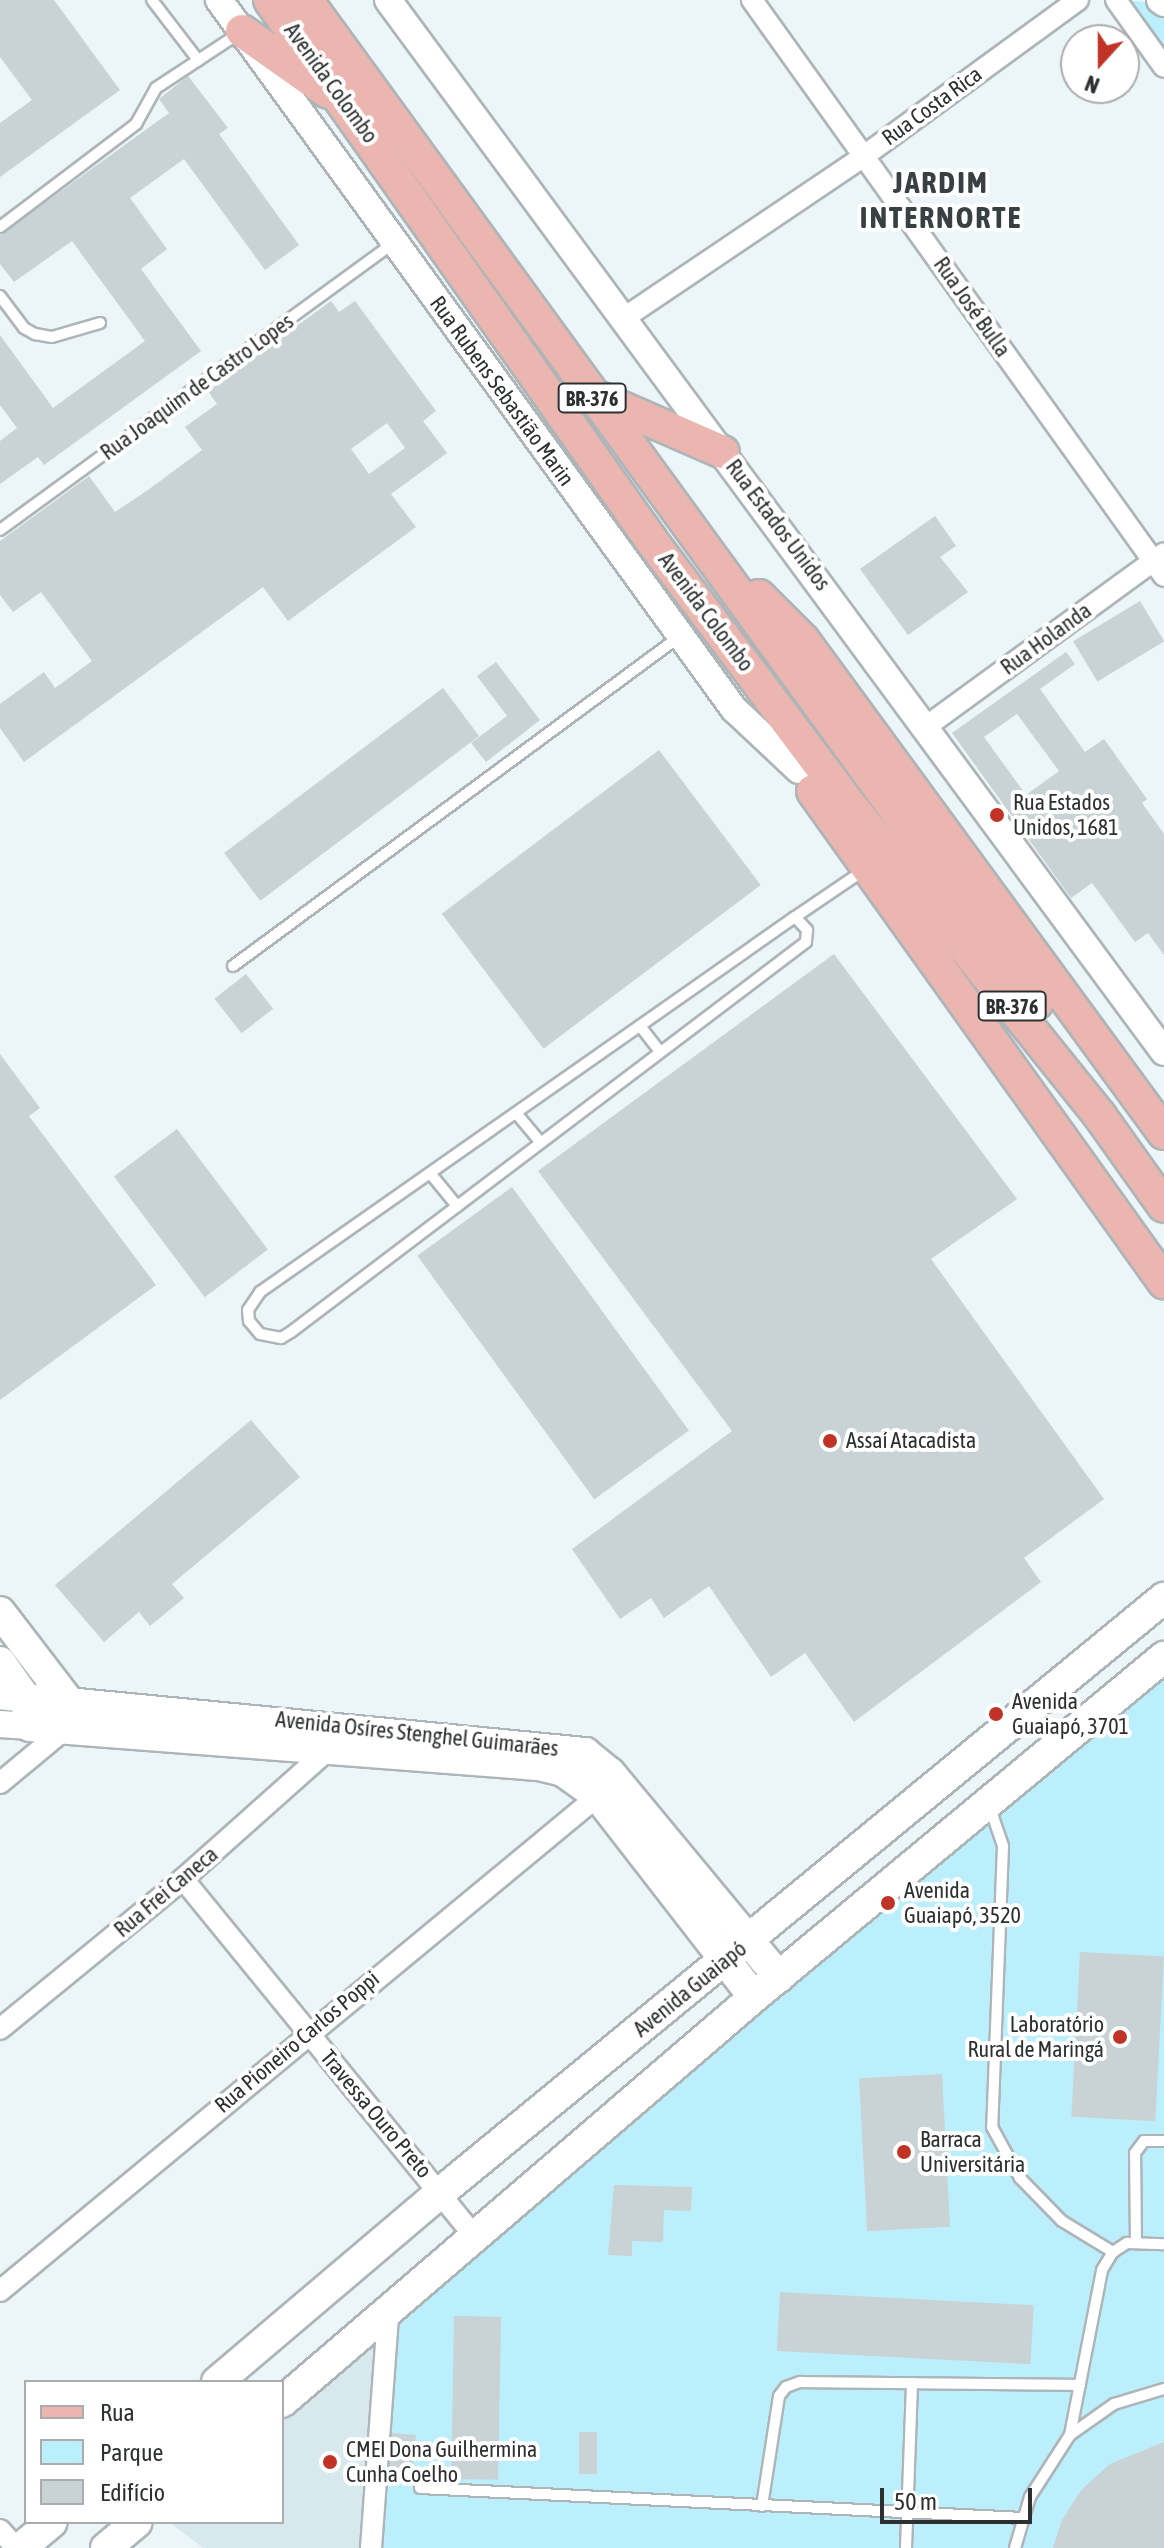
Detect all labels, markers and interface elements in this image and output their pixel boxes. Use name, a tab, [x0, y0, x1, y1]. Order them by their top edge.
street label: Avenida Colombo	[279, 18, 383, 148]
north arrow	[1060, 24, 1140, 104]
street label: Rua Costa Rica	[877, 61, 987, 151]
text: N	[1081, 70, 1103, 99]
district label: JARDIM INTERNORTE	[860, 164, 1022, 234]
street label: Rua José Bulla	[928, 252, 1016, 362]
street label: Rua Rubens Sebastião Marin	[424, 291, 580, 491]
street label: Rua Joaquim de Castro Lopes	[95, 308, 299, 466]
road number: BR-376	[556, 382, 628, 414]
street label: Rua Estados Unidos	[720, 454, 836, 596]
street label: Avenida Colombo	[653, 547, 759, 677]
street label: Rua Holanda	[996, 597, 1096, 681]
place label: Rua Estados Unidos, 1681	[1013, 789, 1119, 840]
marker: Rua Estados Unidos, 1681	[988, 806, 1006, 824]
road number: BR-376	[976, 990, 1048, 1022]
place label: Assaí Atacadista	[846, 1428, 976, 1454]
marker: Assaí Atacadista	[821, 1432, 839, 1450]
place label: Avenida Guaiapó, 3701	[1012, 1688, 1129, 1740]
marker: Avenida Guaiapó, 3701	[987, 1705, 1005, 1723]
street label: Avenida Osíres Stenghel Guimarães	[274, 1706, 560, 1762]
street label: Rua Frei Caneca	[109, 1841, 223, 1943]
place label: Avenida Guaiapó, 3520	[904, 1877, 1021, 1928]
marker: Avenida Guaiapó, 3520	[879, 1894, 897, 1912]
street label: Avenida Guaiapó	[628, 1935, 752, 2043]
street label: Rua Pioneiro Carlos Poppi	[209, 1966, 385, 2118]
place label: Laboratório Rural de Maringá	[967, 2011, 1104, 2062]
marker: Laboratório Rural de Maringá	[1111, 2028, 1129, 2046]
street label: Travessa Ouro Preto	[315, 2045, 437, 2183]
place label: Barraca Universitária	[920, 2126, 1025, 2178]
marker: Barraca Universitária	[895, 2143, 913, 2161]
legend	[24, 2380, 284, 2524]
text: Rua	[100, 2399, 135, 2426]
place label: CMEI Dona Guilhermina Cunha Coelho	[346, 2436, 537, 2488]
text: Parque	[100, 2439, 163, 2466]
marker: CMEI Dona Guilhermina Cunha Coelho	[321, 2453, 339, 2471]
scale bar	[884, 2472, 1036, 2522]
text: Edifício	[100, 2479, 165, 2506]
text: 50 m	[894, 2488, 937, 2515]

